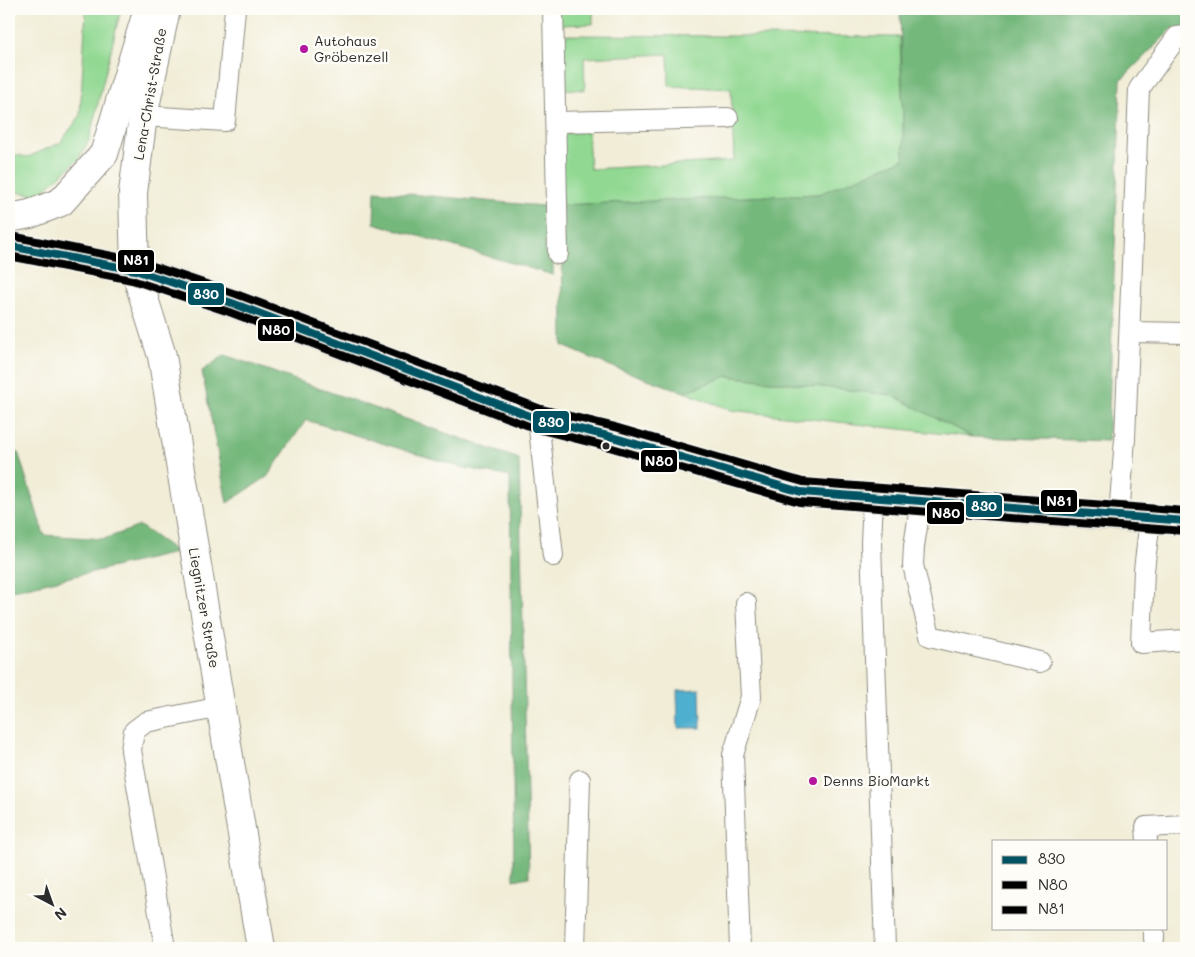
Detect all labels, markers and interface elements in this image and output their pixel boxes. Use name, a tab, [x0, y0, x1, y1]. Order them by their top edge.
street label: Lena-Christ-Straße	[129, 26, 170, 161]
place label: Autohaus Gröbenzell	[314, 31, 389, 66]
marker: Autohaus Gröbenzell	[298, 43, 310, 55]
line badge: N81	[117, 249, 155, 273]
text: N81	[123, 250, 149, 269]
line badge: 830	[187, 282, 225, 306]
text: 830	[193, 284, 219, 303]
line badge: N80	[257, 318, 295, 342]
text: N80	[262, 320, 290, 339]
line badge: 830	[532, 410, 570, 434]
text: 830	[538, 412, 564, 431]
unlabelled marker	[601, 441, 611, 451]
line badge: N80	[640, 449, 678, 473]
text: N80	[645, 451, 673, 470]
line badge: N81	[1040, 489, 1078, 513]
text: N81	[1046, 491, 1072, 510]
line badge: 830	[965, 494, 1003, 518]
text: 830	[971, 496, 997, 515]
line badge: N80	[926, 501, 965, 525]
text: N80	[932, 503, 960, 522]
street label: Liegnitzer Straße	[185, 546, 224, 670]
place label: Denns BioMarkt	[823, 771, 930, 790]
marker: Denns BioMarkt	[807, 775, 819, 787]
legend	[992, 840, 1168, 930]
text: 830	[1038, 848, 1065, 868]
text: N80	[1038, 874, 1067, 894]
north arrow	[28, 880, 78, 930]
text: N81	[1038, 898, 1065, 918]
text: N	[51, 904, 71, 925]

